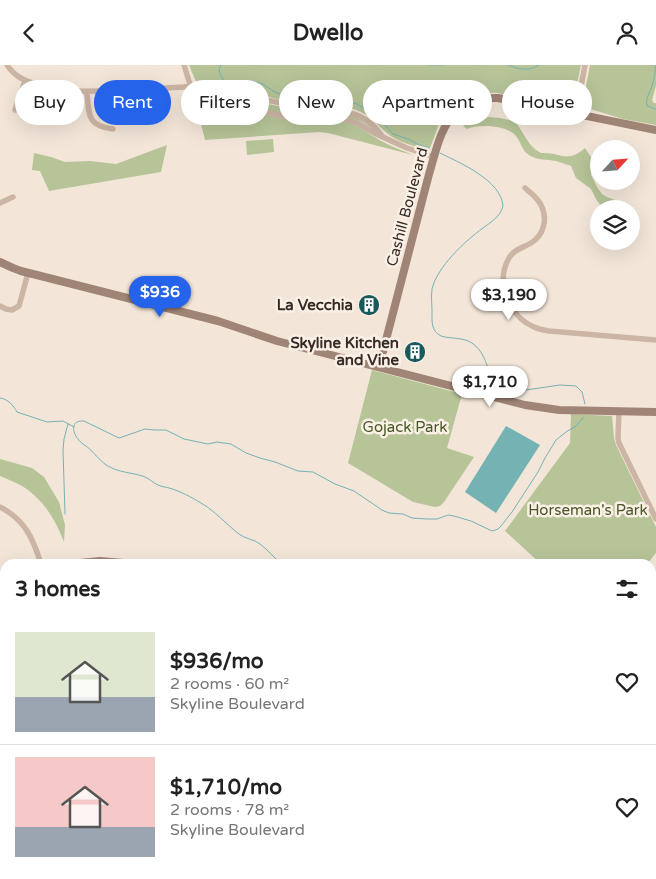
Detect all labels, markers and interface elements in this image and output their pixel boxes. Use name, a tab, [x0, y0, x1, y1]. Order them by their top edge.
icon: back	[15, 19, 43, 47]
icon: person	[613, 19, 641, 47]
text: Dwello	[293, 20, 363, 46]
chip: Buy	[15, 80, 84, 125]
chip: Rent	[94, 80, 171, 125]
chip: Filters	[181, 80, 269, 125]
chip: New	[279, 80, 353, 125]
chip: Apartment	[363, 80, 492, 125]
chip: House	[502, 80, 592, 125]
north arrow	[590, 140, 640, 190]
map controls	[590, 140, 640, 250]
street label: Cashill Boulevard	[382, 146, 432, 268]
button: layers	[590, 200, 640, 250]
pin: $936	[130, 275, 190, 318]
pin: $3,190	[468, 279, 550, 321]
text: $936	[140, 282, 180, 302]
text: $3,190	[482, 285, 536, 305]
building icon: La Vecchia	[357, 293, 381, 317]
place label: La Vecchia	[277, 296, 353, 314]
place label: Skyline Kitchen and Vine	[290, 334, 399, 369]
building icon: Skyline Kitchen and Vine	[403, 340, 427, 364]
pin: $1,710	[449, 365, 531, 408]
text: $1,710	[463, 372, 517, 392]
park label: Gojack Park	[363, 418, 447, 436]
park label: Horseman's Park	[528, 501, 648, 519]
icon: filters	[613, 575, 641, 603]
text: 3 homes	[15, 577, 100, 602]
text: $936/mo	[170, 649, 264, 674]
icon: home	[55, 652, 115, 712]
icon: heart	[613, 668, 641, 696]
text: 2 rooms · 60 m²	[170, 674, 289, 694]
text: Skyline Boulevard	[170, 694, 305, 714]
text: $1,710/mo	[170, 775, 282, 800]
icon: home	[55, 777, 115, 837]
icon: heart	[613, 793, 641, 821]
text: 2 rooms · 78 m²	[170, 800, 289, 820]
text: Skyline Boulevard	[170, 820, 305, 840]

